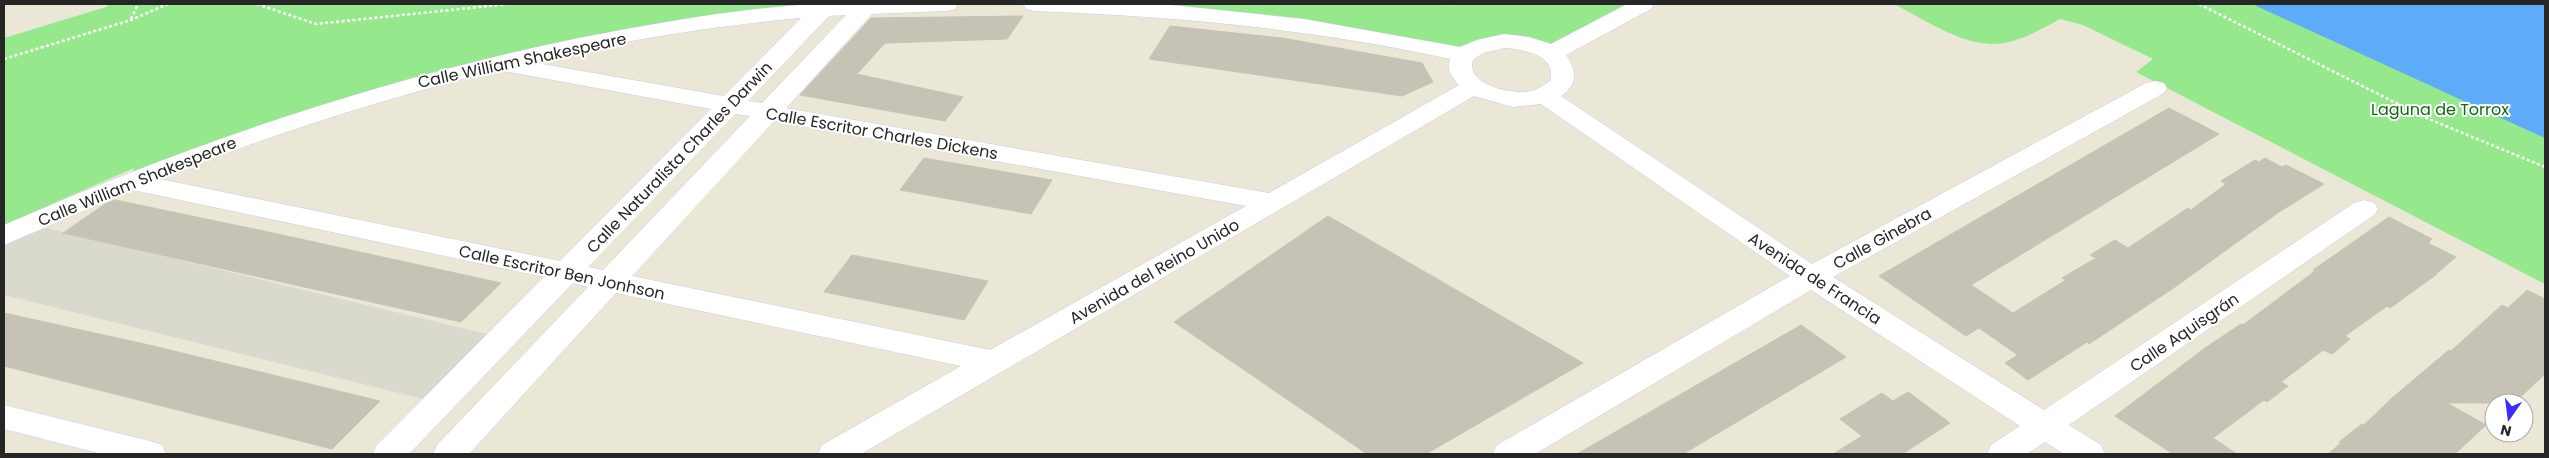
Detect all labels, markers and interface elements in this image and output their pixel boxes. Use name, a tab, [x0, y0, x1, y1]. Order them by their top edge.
street label: Calle William Shakespeare	[416, 27, 629, 94]
street label: Calle Naturalista Charles Darwin	[581, 56, 777, 258]
park label: Laguna de Torrox	[2371, 98, 2509, 121]
street label: Calle Escritor Charles Dickens	[764, 102, 1000, 165]
street label: Calle William Shakespeare	[34, 131, 240, 232]
street label: Calle Ginebra	[1829, 202, 1936, 275]
street label: Avenida del Reino Unido	[1065, 213, 1244, 330]
street label: Avenida de Francia	[1744, 227, 1886, 330]
street label: Calle Escritor Ben Jonhson	[457, 239, 667, 306]
street label: Calle Aquisgrán	[2125, 287, 2243, 378]
north arrow	[2484, 393, 2534, 443]
text: N	[2498, 420, 2513, 442]

